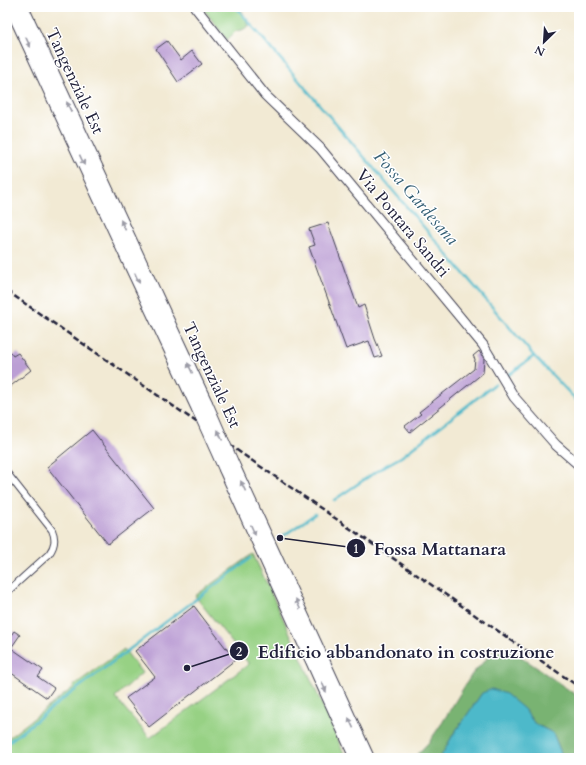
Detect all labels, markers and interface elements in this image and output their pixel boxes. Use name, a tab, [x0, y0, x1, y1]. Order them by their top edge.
north arrow	[524, 22, 564, 62]
street label: Tangenziale Est	[40, 24, 110, 138]
one-way arrow	[25, 37, 31, 48]
text: N	[532, 42, 547, 59]
one-way arrow	[66, 101, 72, 112]
water label: Fossa Gardesana	[368, 145, 464, 251]
one-way arrow	[80, 155, 86, 167]
street label: Via Pontara Sandri	[351, 164, 455, 282]
one-way arrow	[120, 218, 126, 230]
one-way arrow	[134, 273, 140, 284]
street label: Tangenziale Est	[177, 318, 247, 432]
one-way arrow	[187, 362, 193, 374]
one-way arrow	[217, 429, 224, 441]
one-way arrow	[240, 480, 246, 492]
one-way arrow	[250, 524, 256, 536]
callout: Fossa Mattanara	[346, 533, 515, 563]
text: Fossa Mattanara	[374, 537, 506, 562]
text: 1	[353, 541, 359, 557]
one-way arrow	[295, 599, 301, 610]
callout: Edificio abbandonato in costruzione	[229, 636, 562, 666]
text: Edificio abbandonato in costruzione	[258, 640, 554, 665]
text: 2	[236, 644, 242, 660]
one-way arrow	[321, 681, 327, 692]
one-way arrow	[348, 717, 354, 728]

